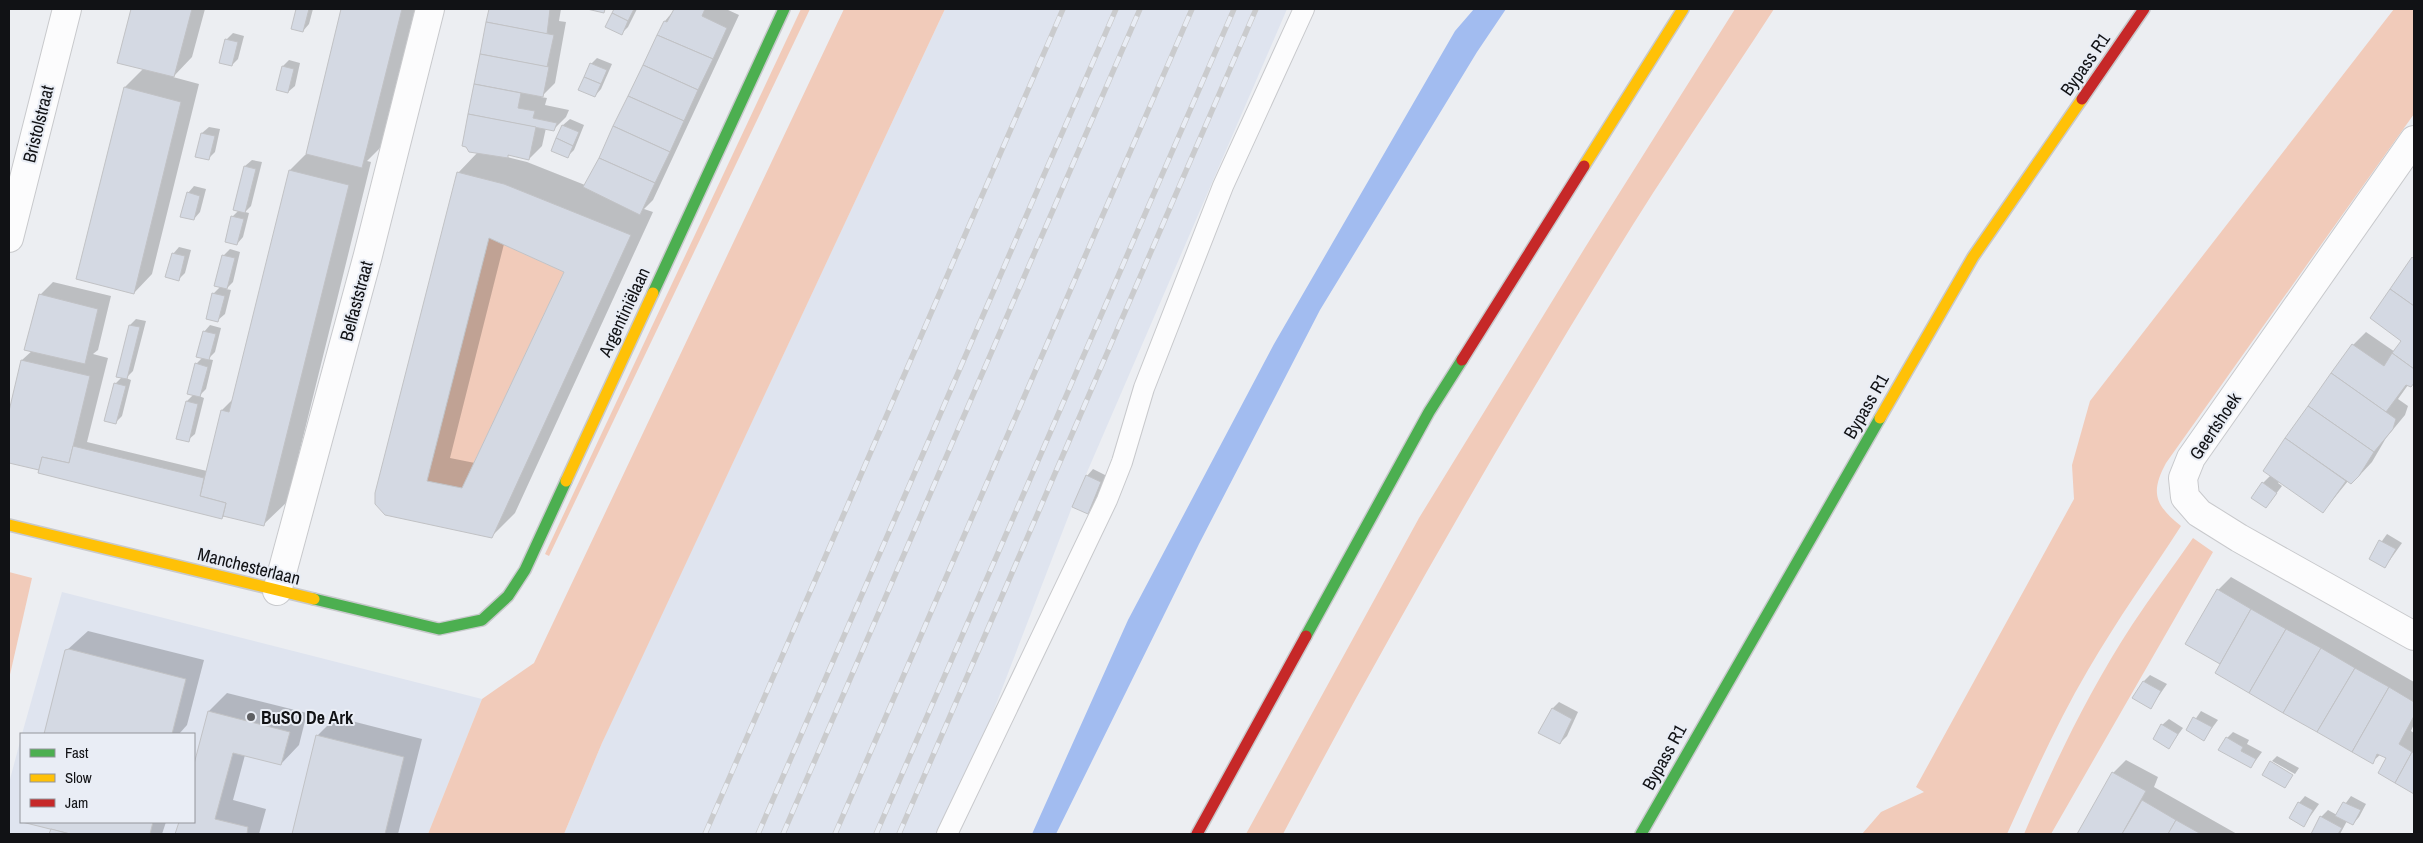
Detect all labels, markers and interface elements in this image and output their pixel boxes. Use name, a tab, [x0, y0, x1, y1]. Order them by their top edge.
street label: Bypass R1	[2054, 27, 2116, 100]
street label: Bristolstraat	[16, 83, 60, 165]
street label: Belfaststraat	[333, 258, 379, 344]
street label: Argentiniëlaan	[592, 263, 656, 362]
street label: Bypass R1	[1837, 368, 1895, 443]
street label: Geertshoek	[2183, 387, 2247, 465]
street label: Manchesterlaan	[195, 541, 303, 591]
place label: BuSO De Ark	[261, 705, 354, 730]
marker: BuSO De Ark	[245, 711, 257, 723]
street label: Bypass R1	[1636, 719, 1693, 794]
legend	[20, 733, 195, 823]
text: Fast	[65, 742, 89, 763]
text: Slow	[65, 767, 92, 788]
text: Jam	[65, 792, 88, 813]

